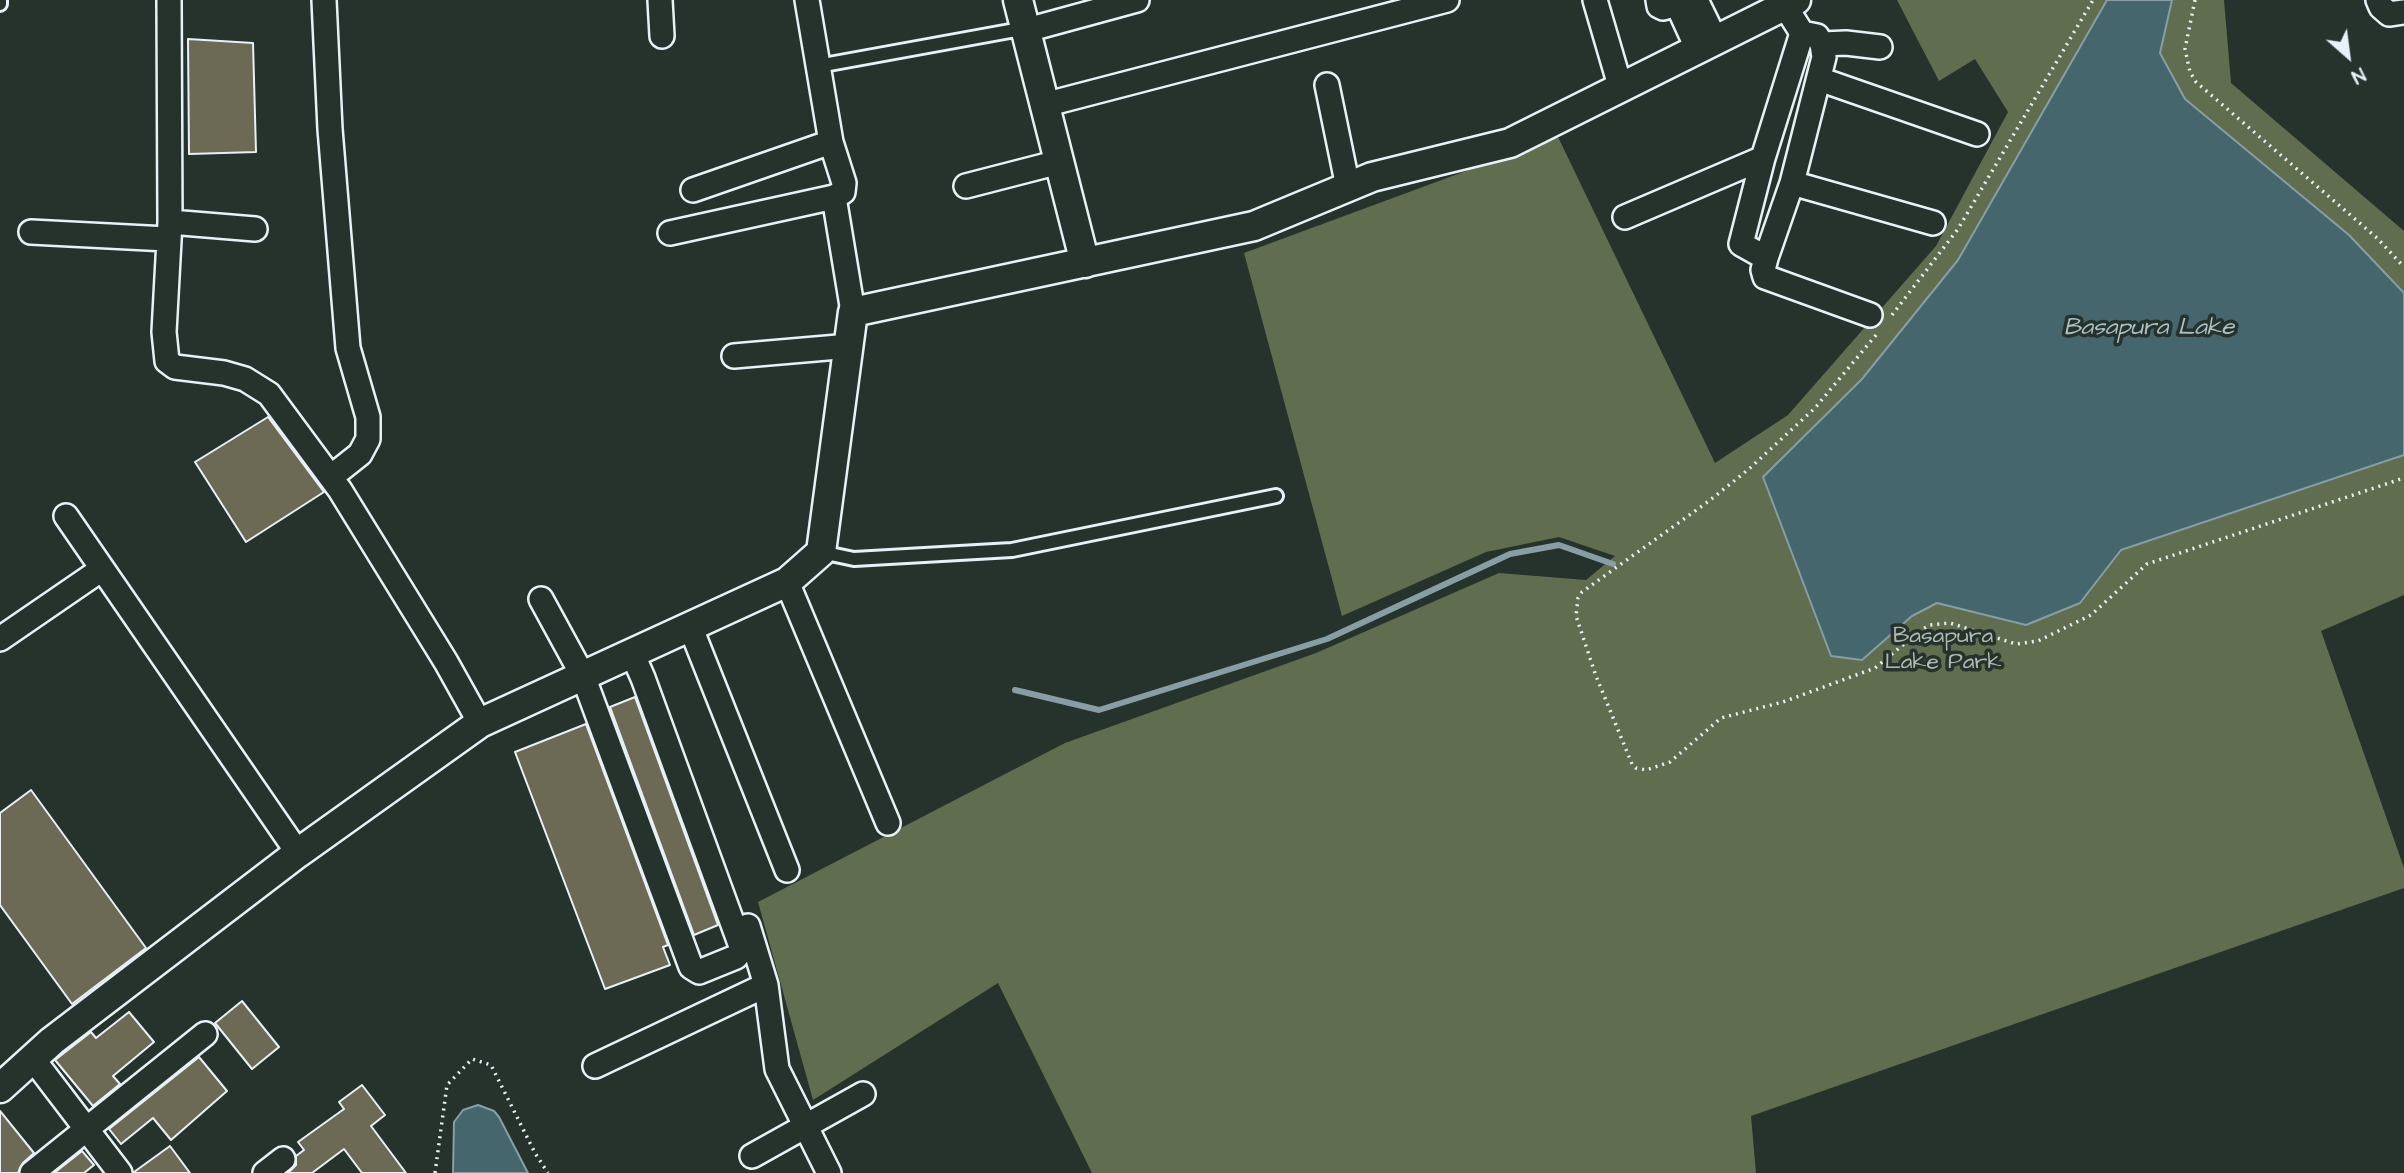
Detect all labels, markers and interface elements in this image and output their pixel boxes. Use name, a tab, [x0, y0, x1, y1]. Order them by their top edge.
north arrow	[2313, 21, 2383, 91]
text: N	[2346, 60, 2370, 90]
water label: Basapura Lake	[2064, 315, 2234, 343]
park label: Basapura Lake Park	[1885, 623, 2001, 677]

